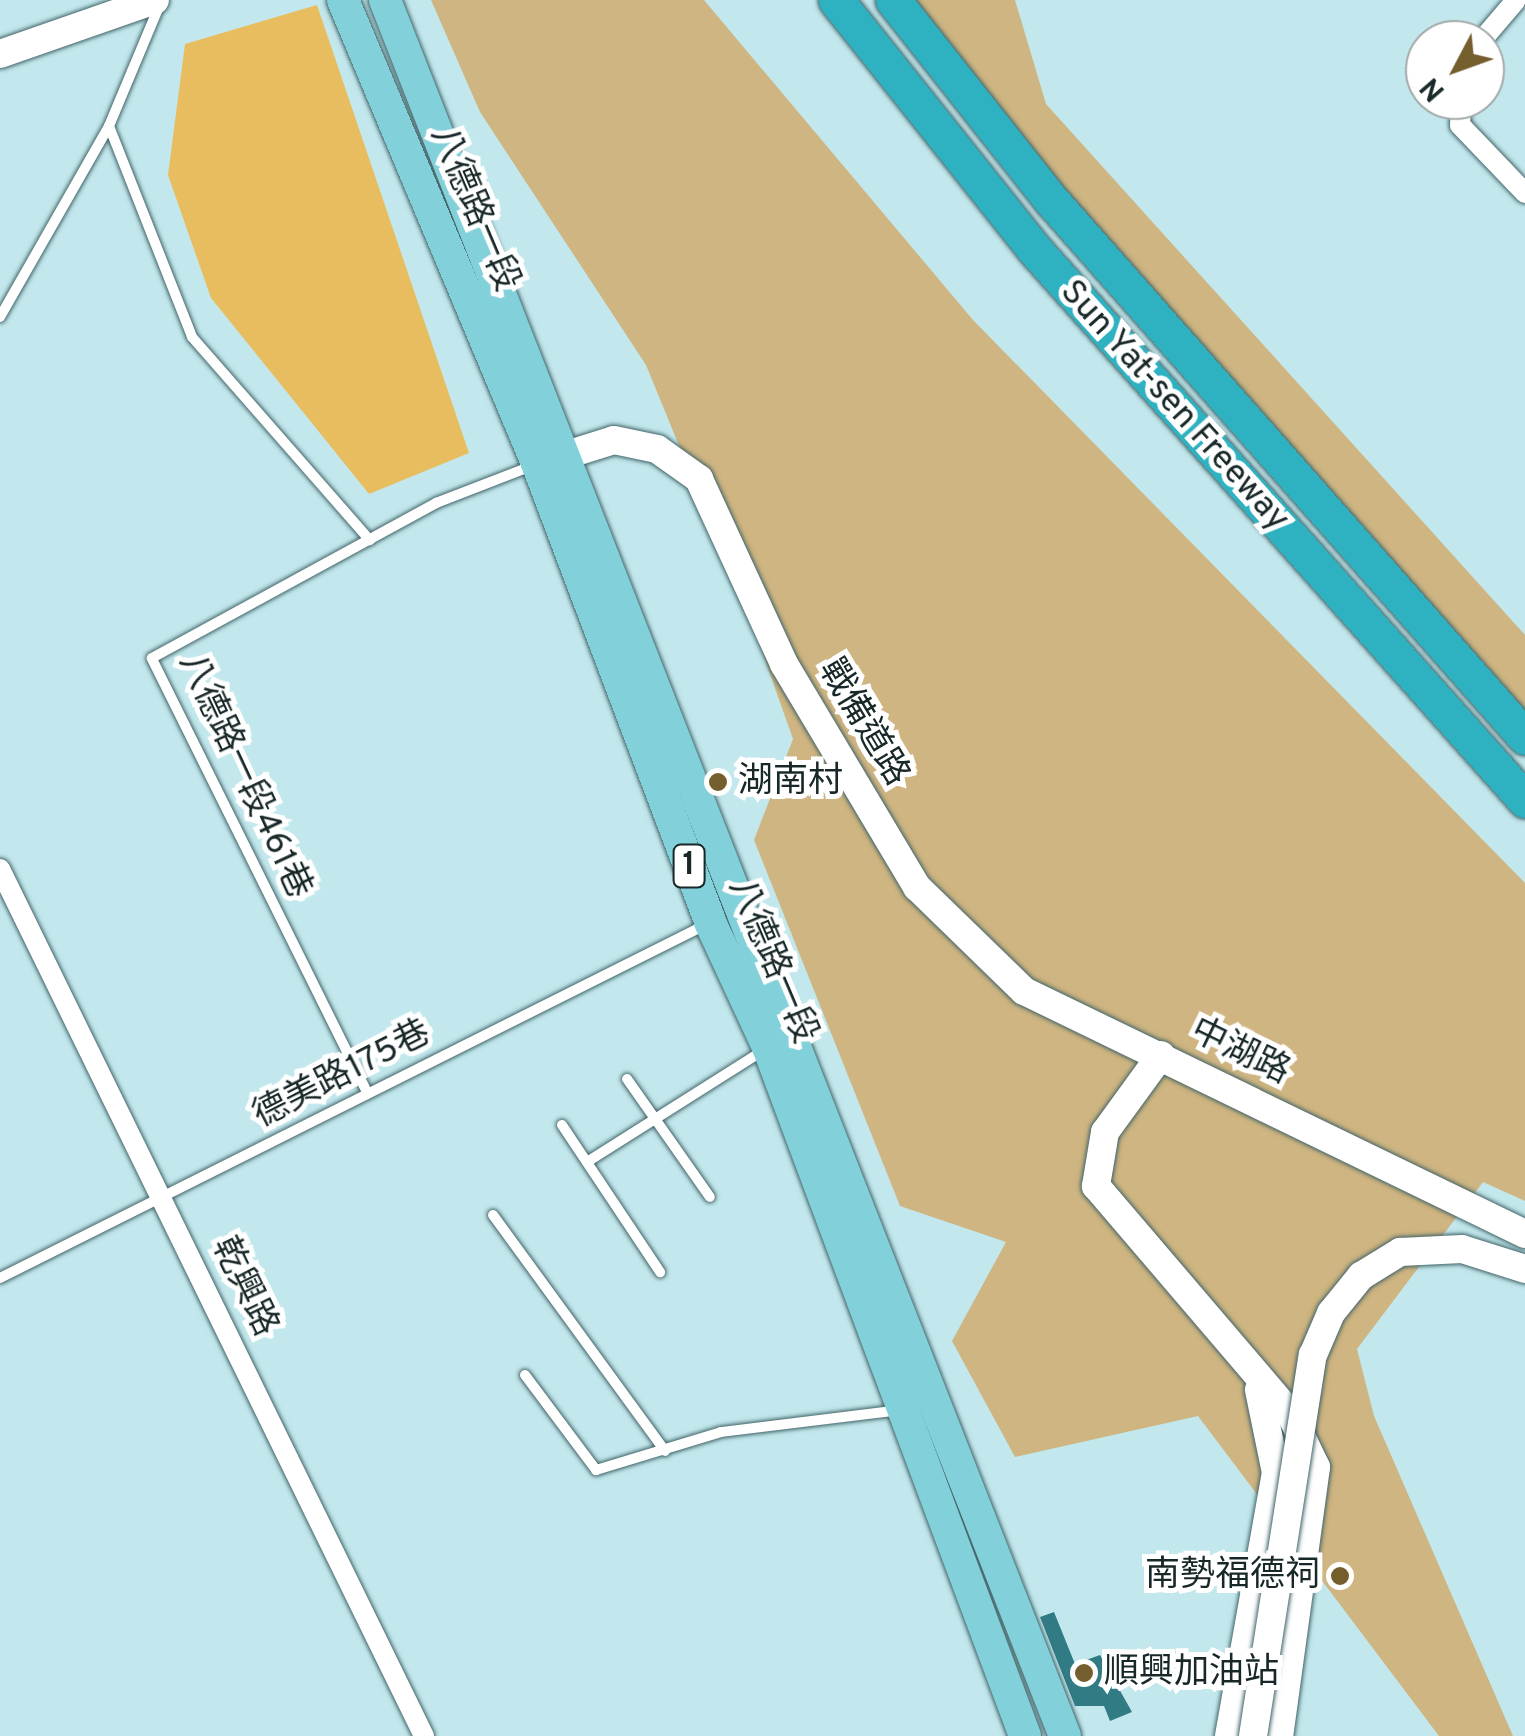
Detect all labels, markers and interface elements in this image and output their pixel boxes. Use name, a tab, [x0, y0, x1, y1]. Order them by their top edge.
north arrow	[1405, 20, 1505, 120]
text: N	[1414, 69, 1454, 108]
street label: 八德路一段	[420, 120, 528, 298]
street label: Sun Yat-sen Freeway	[1050, 271, 1298, 541]
street label: 八德路一段461巷	[169, 647, 319, 905]
street label: 戰備道路	[809, 652, 917, 794]
place label: 湖南村	[738, 761, 843, 803]
marker: 湖南村	[707, 771, 729, 793]
road number: 1	[672, 839, 706, 893]
street label: 八德路一段	[718, 872, 826, 1050]
street label: 中湖路	[1184, 1010, 1296, 1094]
street label: 德美路175巷	[247, 1012, 437, 1138]
street label: 乾興路	[202, 1231, 286, 1343]
place label: 南勢福德祠	[1145, 1555, 1320, 1597]
marker: 南勢福德祠	[1329, 1565, 1351, 1587]
place label: 順興加油站	[1104, 1652, 1279, 1694]
marker: 順興加油站	[1073, 1662, 1095, 1684]

